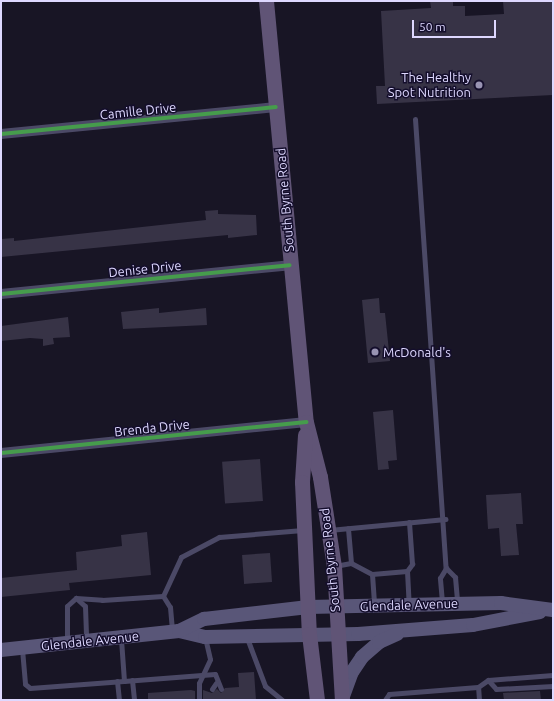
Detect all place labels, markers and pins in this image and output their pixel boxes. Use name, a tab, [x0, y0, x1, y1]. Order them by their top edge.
place label: The Healthy Spot Nutrition	[388, 70, 471, 101]
marker: The Healthy Spot Nutrition	[474, 80, 484, 90]
place label: McDonald's	[383, 344, 451, 360]
marker: McDonald's	[370, 347, 380, 357]

